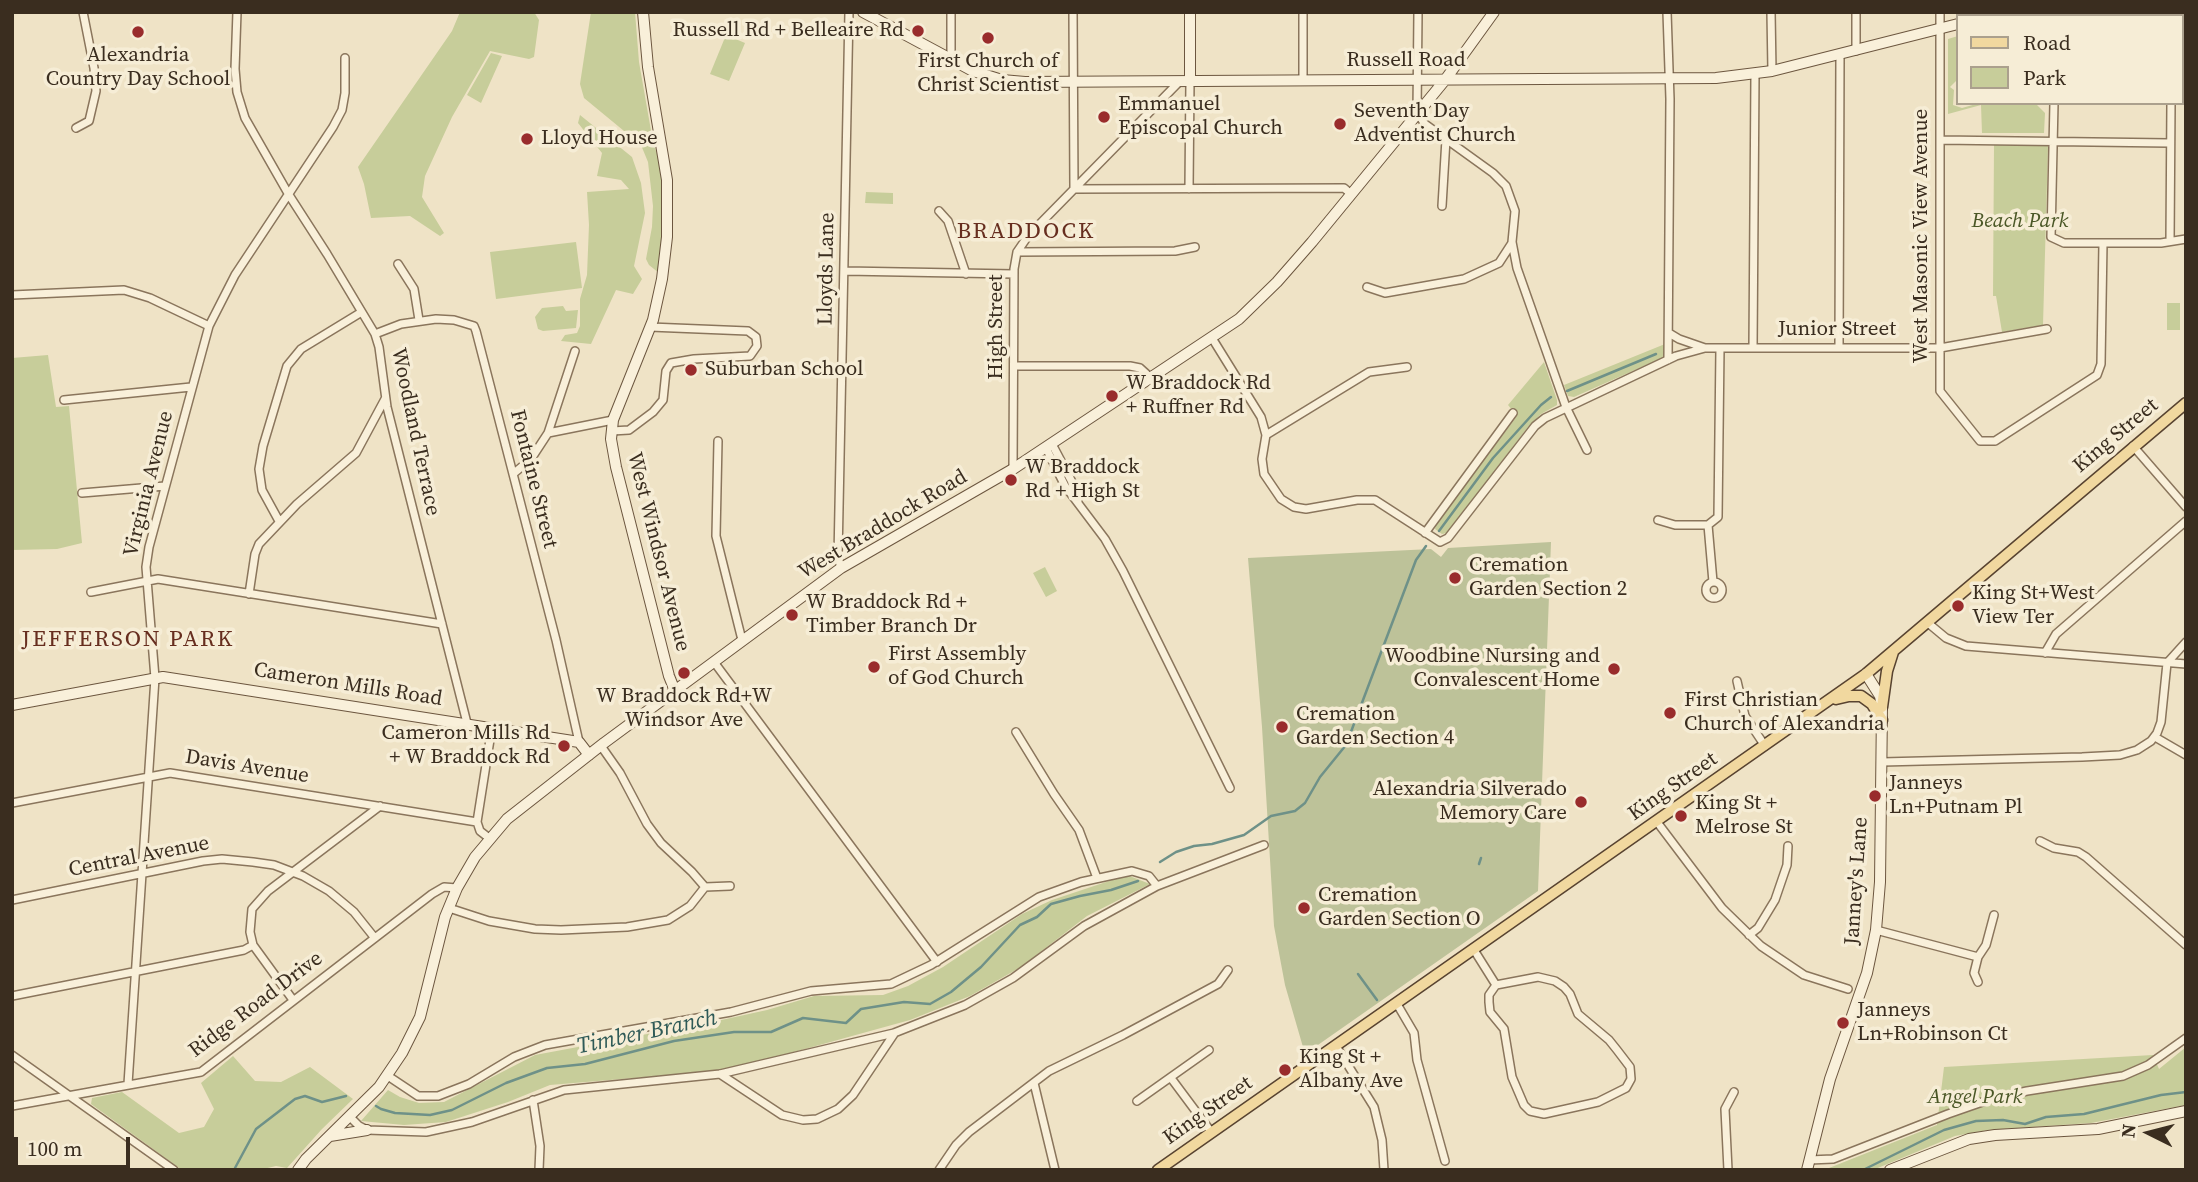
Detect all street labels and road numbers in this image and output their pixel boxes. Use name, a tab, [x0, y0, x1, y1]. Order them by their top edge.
street label: Russell Road	[1346, 48, 1466, 74]
street label: West Masonic View Avenue	[1909, 109, 1935, 363]
street label: Lloyds Lane	[813, 212, 841, 326]
street label: High Street	[984, 274, 1010, 380]
street label: Junior Street	[1778, 317, 1896, 343]
street label: Woodland Terrace	[385, 346, 445, 518]
street label: King Street	[2068, 393, 2164, 479]
street label: Fontaine Street	[504, 407, 562, 551]
street label: Virginia Avenue	[119, 409, 179, 559]
street label: West Windsor Avenue	[621, 450, 695, 654]
street label: West Braddock Road	[794, 465, 972, 585]
street label: Cameron Mills Road	[252, 658, 444, 712]
street label: Davis Avenue	[183, 745, 311, 789]
street label: King Street	[1624, 747, 1722, 827]
street label: Janney's Lane	[1840, 816, 1874, 946]
street label: Central Avenue	[66, 831, 212, 883]
street label: Ridge Road Drive	[184, 946, 328, 1064]
street label: King Street	[1159, 1071, 1257, 1151]

